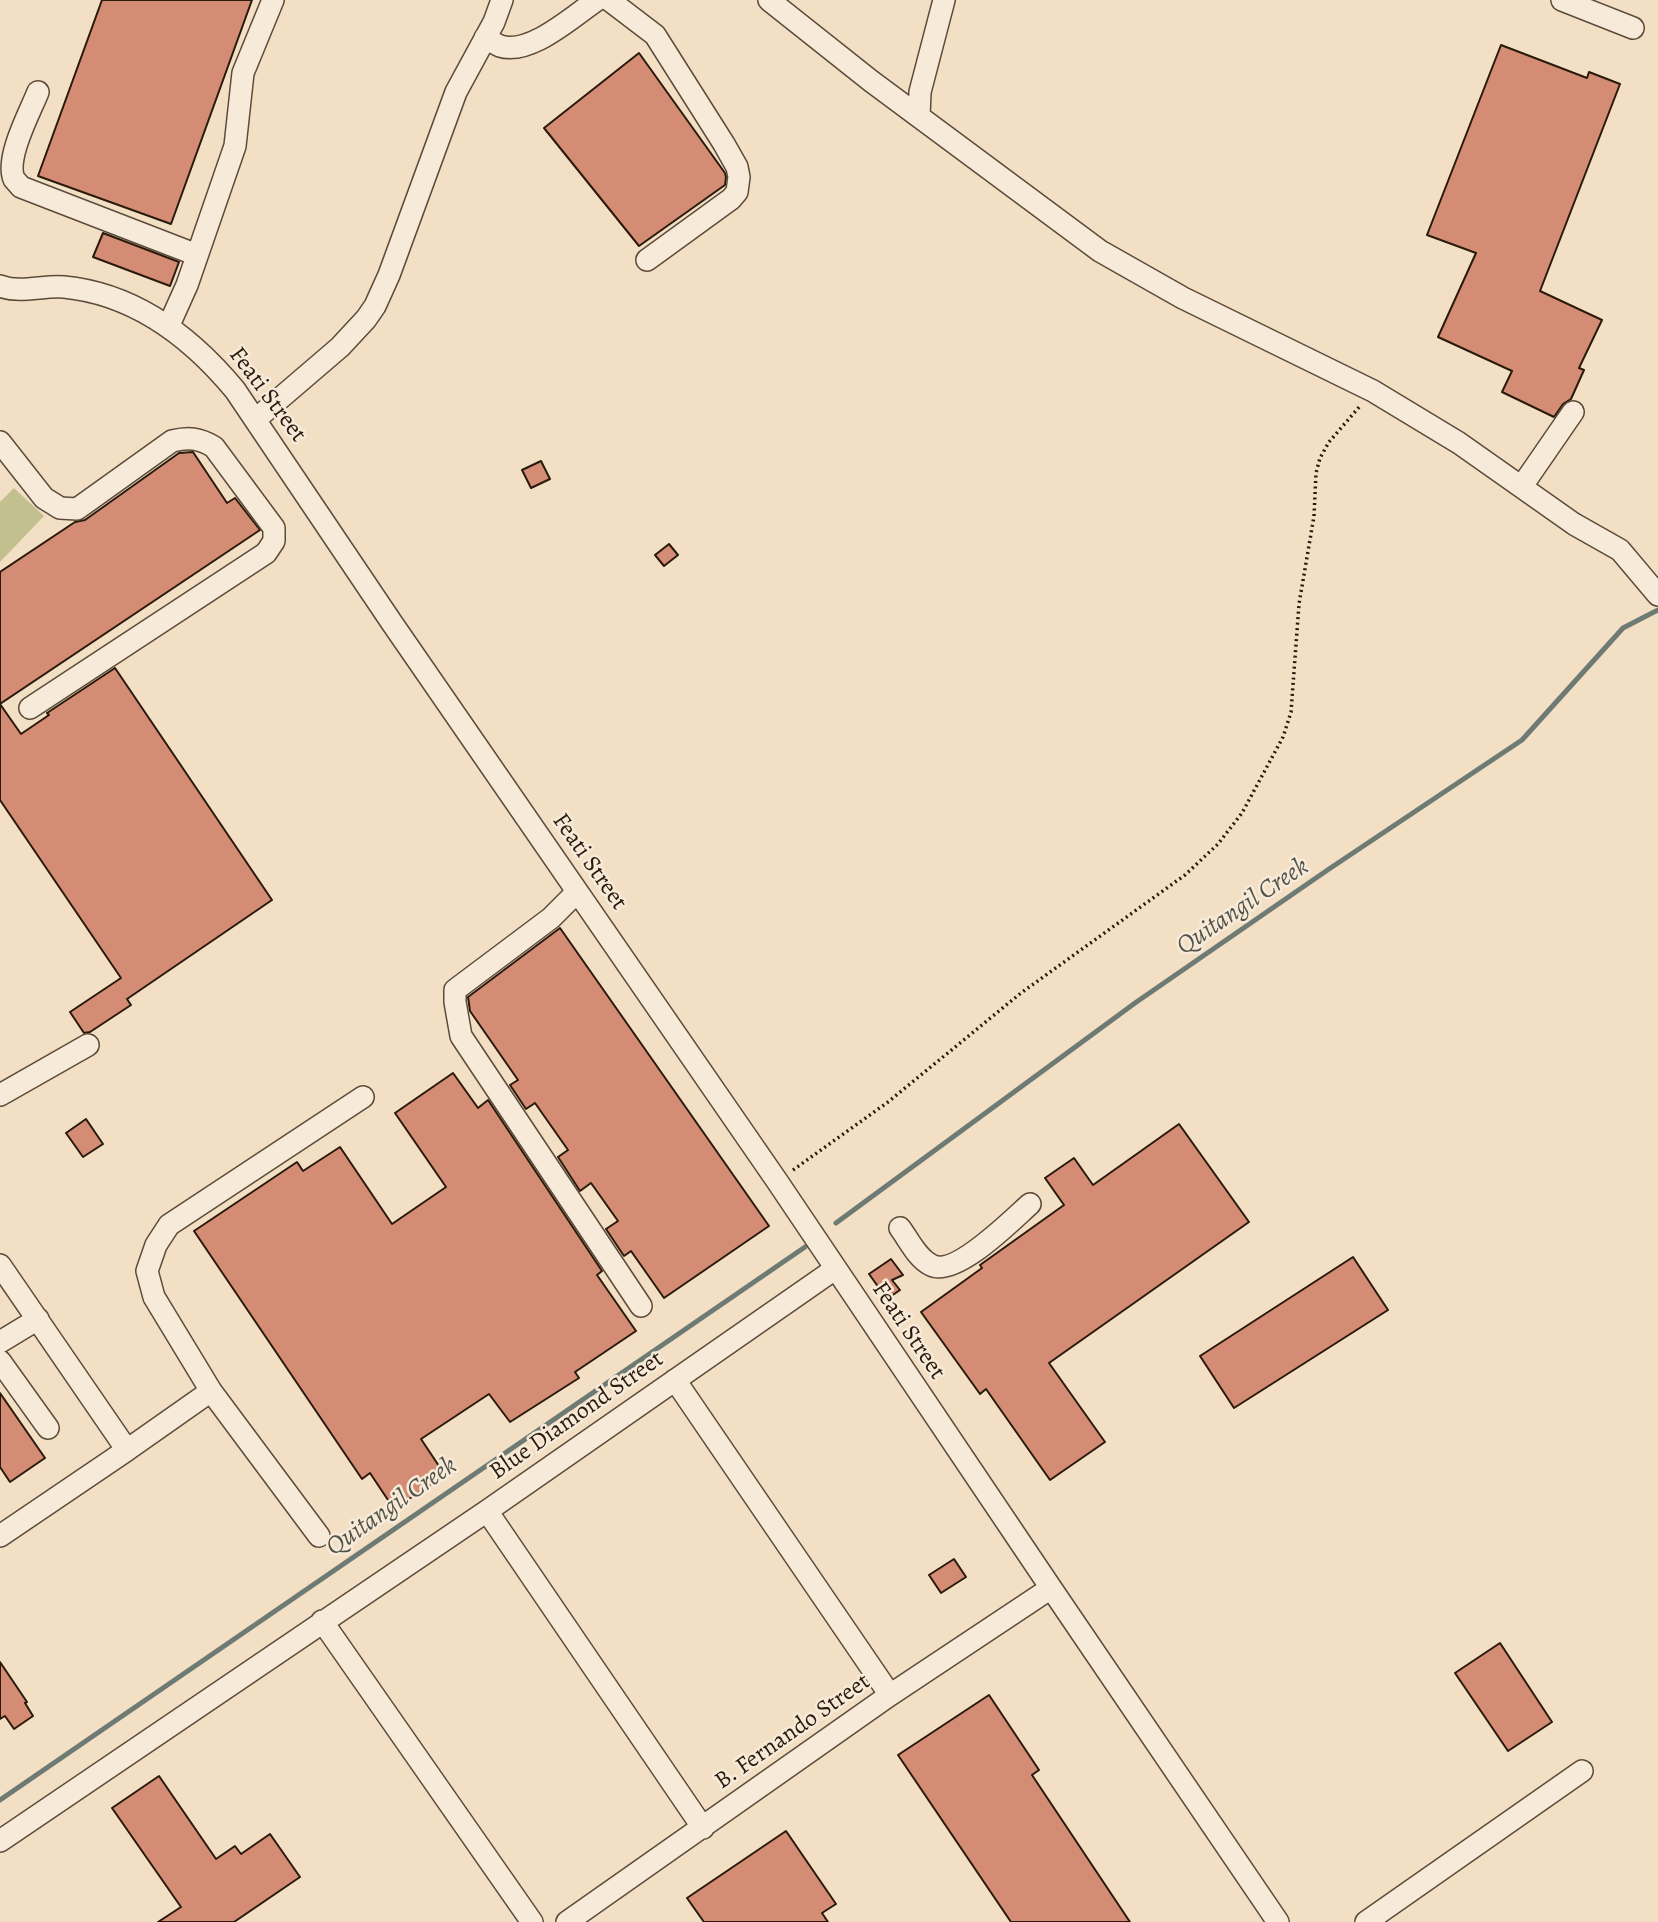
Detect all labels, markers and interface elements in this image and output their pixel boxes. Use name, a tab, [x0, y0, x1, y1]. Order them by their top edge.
street label: Feati Street	[222, 342, 312, 448]
street label: Feati Street	[545, 808, 633, 916]
water label: Quitangil Creek	[1171, 851, 1315, 963]
street label: Feati Street	[865, 1277, 951, 1385]
street label: Blue Diamond Street	[485, 1345, 669, 1487]
water label: Quitangil Creek	[321, 1451, 463, 1563]
street label: B. Fernando Street	[710, 1668, 876, 1796]

